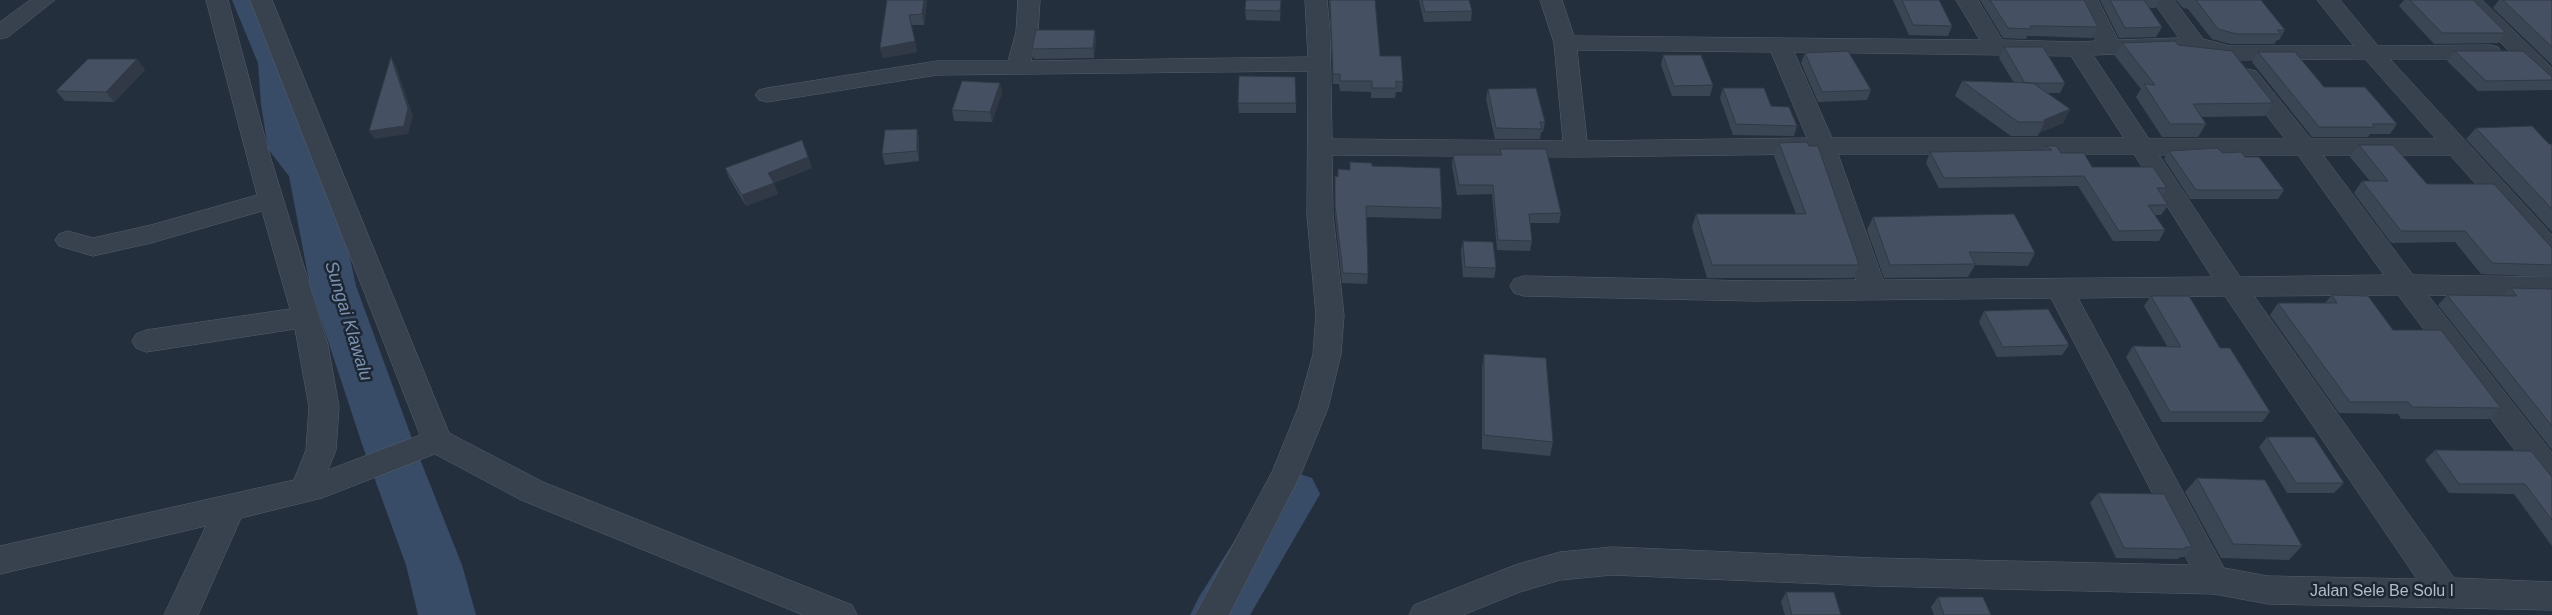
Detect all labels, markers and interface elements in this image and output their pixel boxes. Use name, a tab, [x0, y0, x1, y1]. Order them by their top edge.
water label: Sungai Klawalu	[320, 259, 376, 383]
street label: Jalan Sele Be Solu I	[2310, 582, 2454, 602]

